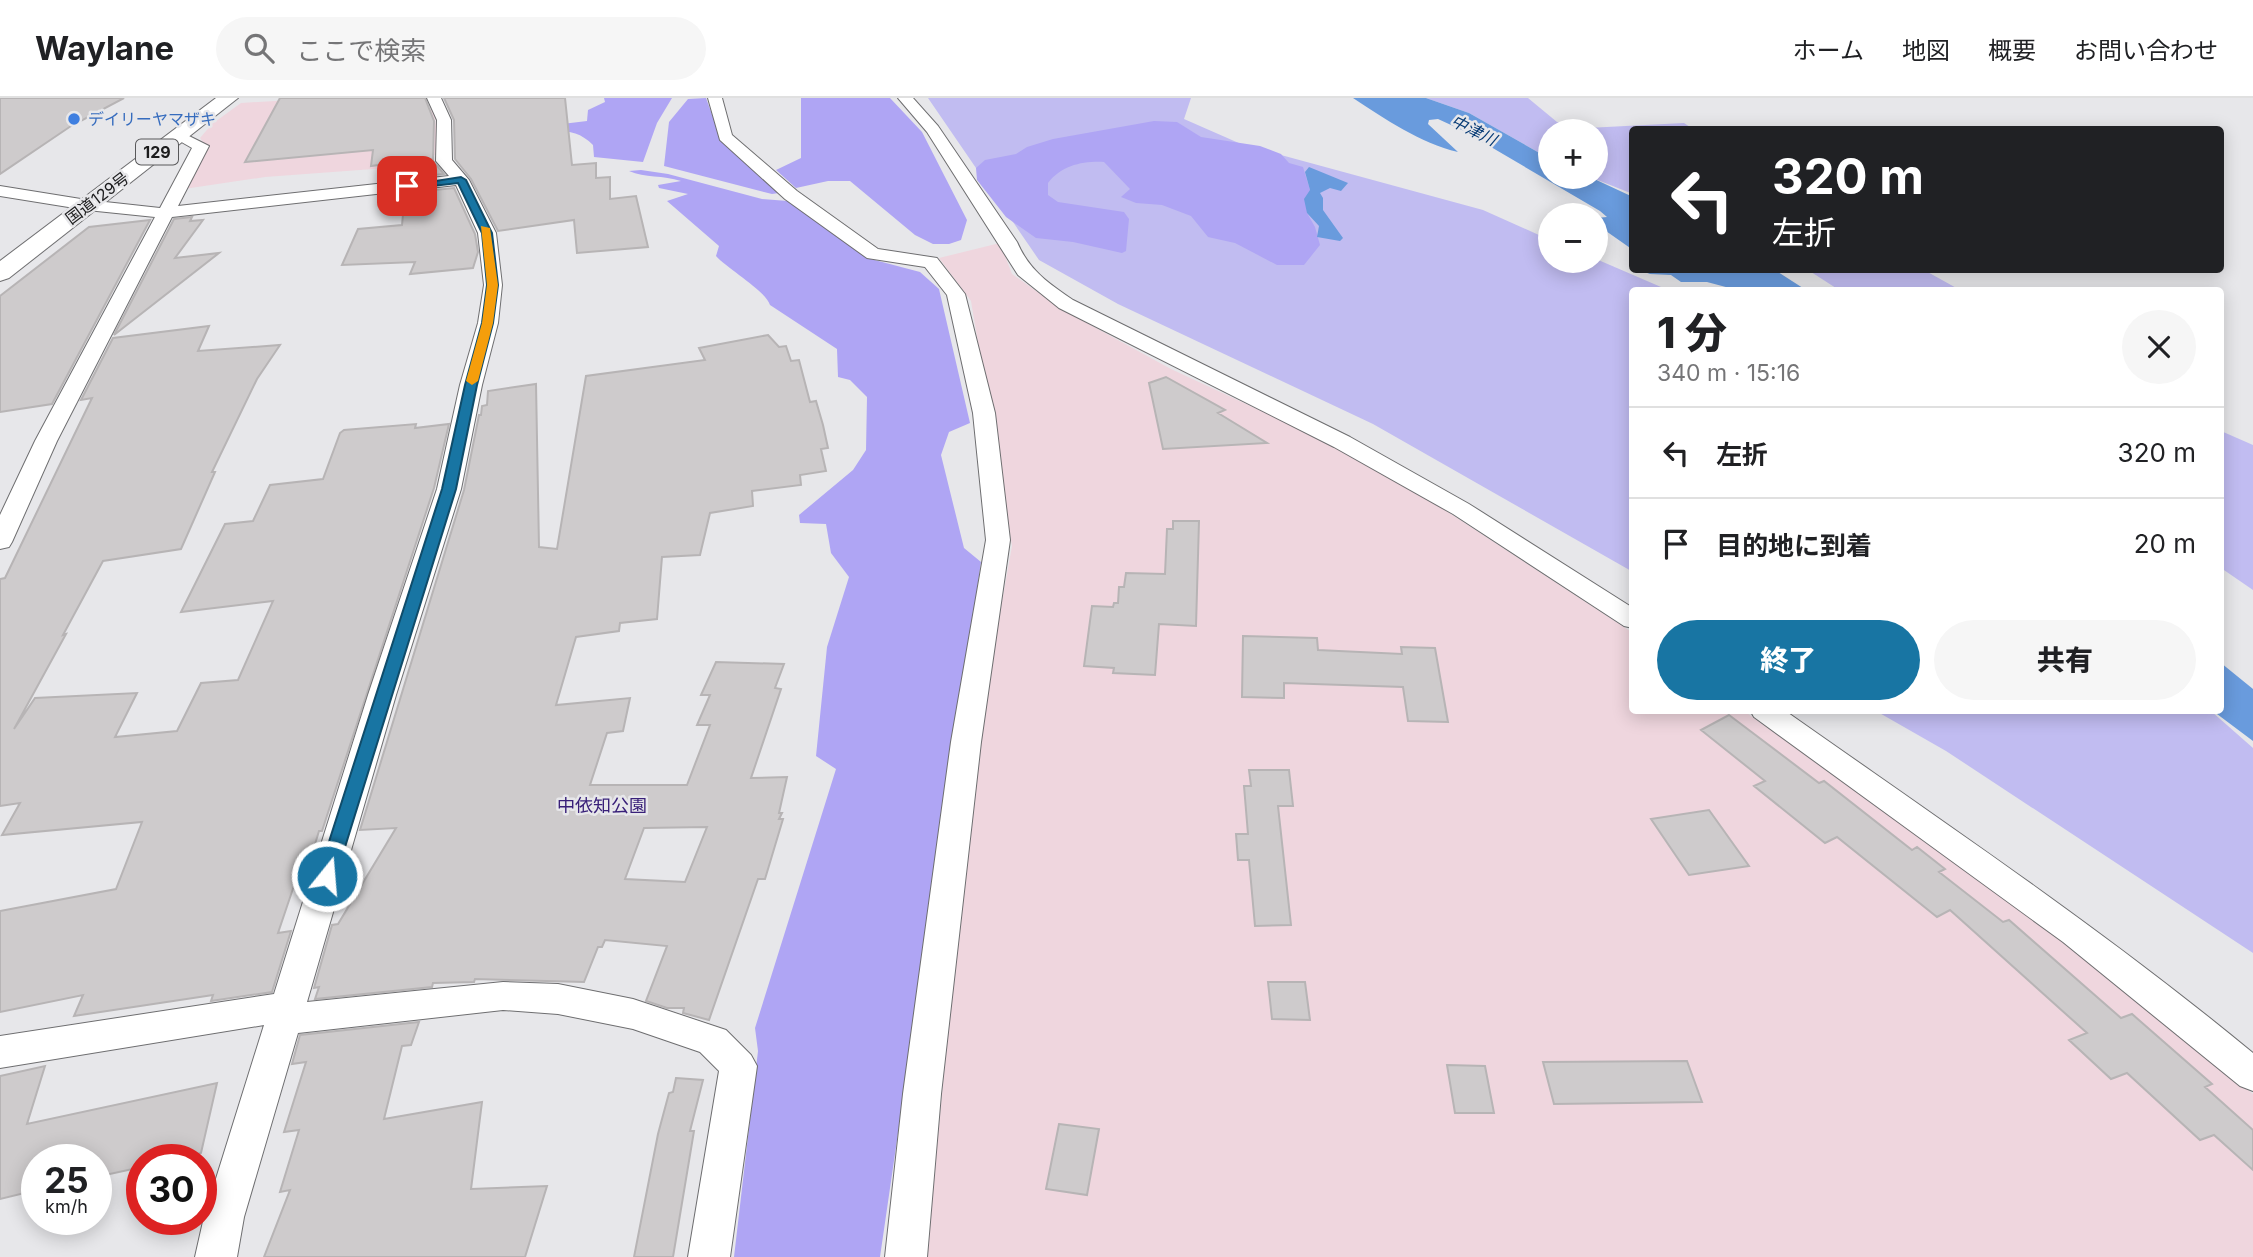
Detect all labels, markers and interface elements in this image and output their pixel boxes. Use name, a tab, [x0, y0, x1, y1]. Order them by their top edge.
search box	[216, 17, 706, 80]
text: Waylane	[35, 28, 174, 68]
icon: search	[240, 29, 278, 67]
text: ここで検索	[296, 35, 426, 66]
text: ホーム	[1793, 36, 1864, 65]
text: 地図	[1902, 36, 1950, 65]
text: 概要	[1988, 36, 2036, 65]
text: お問い合わせ	[2074, 36, 2218, 65]
place label: デイリーヤマザキ	[88, 109, 216, 129]
water label: 中津川	[1448, 110, 1502, 150]
marker: デイリーヤマザキ	[66, 111, 82, 127]
map controls	[1538, 119, 1608, 273]
button: +	[1538, 119, 1608, 189]
road number: 129	[136, 140, 178, 164]
text: 320 m	[1772, 147, 1924, 206]
icon: left	[1657, 154, 1748, 245]
pin	[377, 156, 437, 216]
icon: arrive	[388, 167, 426, 205]
street label: 国道129号	[61, 168, 133, 228]
button: −	[1538, 203, 1608, 273]
text: 左折	[1772, 213, 1836, 252]
text: 1 分	[1657, 307, 1727, 358]
button: close	[2122, 310, 2196, 384]
text: 340 m · 15:16	[1657, 359, 1800, 387]
icon: left	[1657, 434, 1695, 472]
text: 320 m	[2118, 437, 2196, 468]
text: 左折	[1716, 439, 1768, 470]
icon: arrive	[1657, 525, 1695, 563]
text: 20 m	[2134, 528, 2196, 559]
text: 目的地に到着	[1716, 530, 1872, 561]
button: 終了	[1657, 620, 1920, 700]
button: 共有	[1934, 620, 2196, 700]
park label: 中依知公園	[557, 795, 647, 816]
position arrow	[290, 839, 364, 913]
speed limit sign: 30	[126, 1144, 217, 1235]
text: 25	[44, 1159, 89, 1201]
text: km/h	[45, 1196, 88, 1217]

